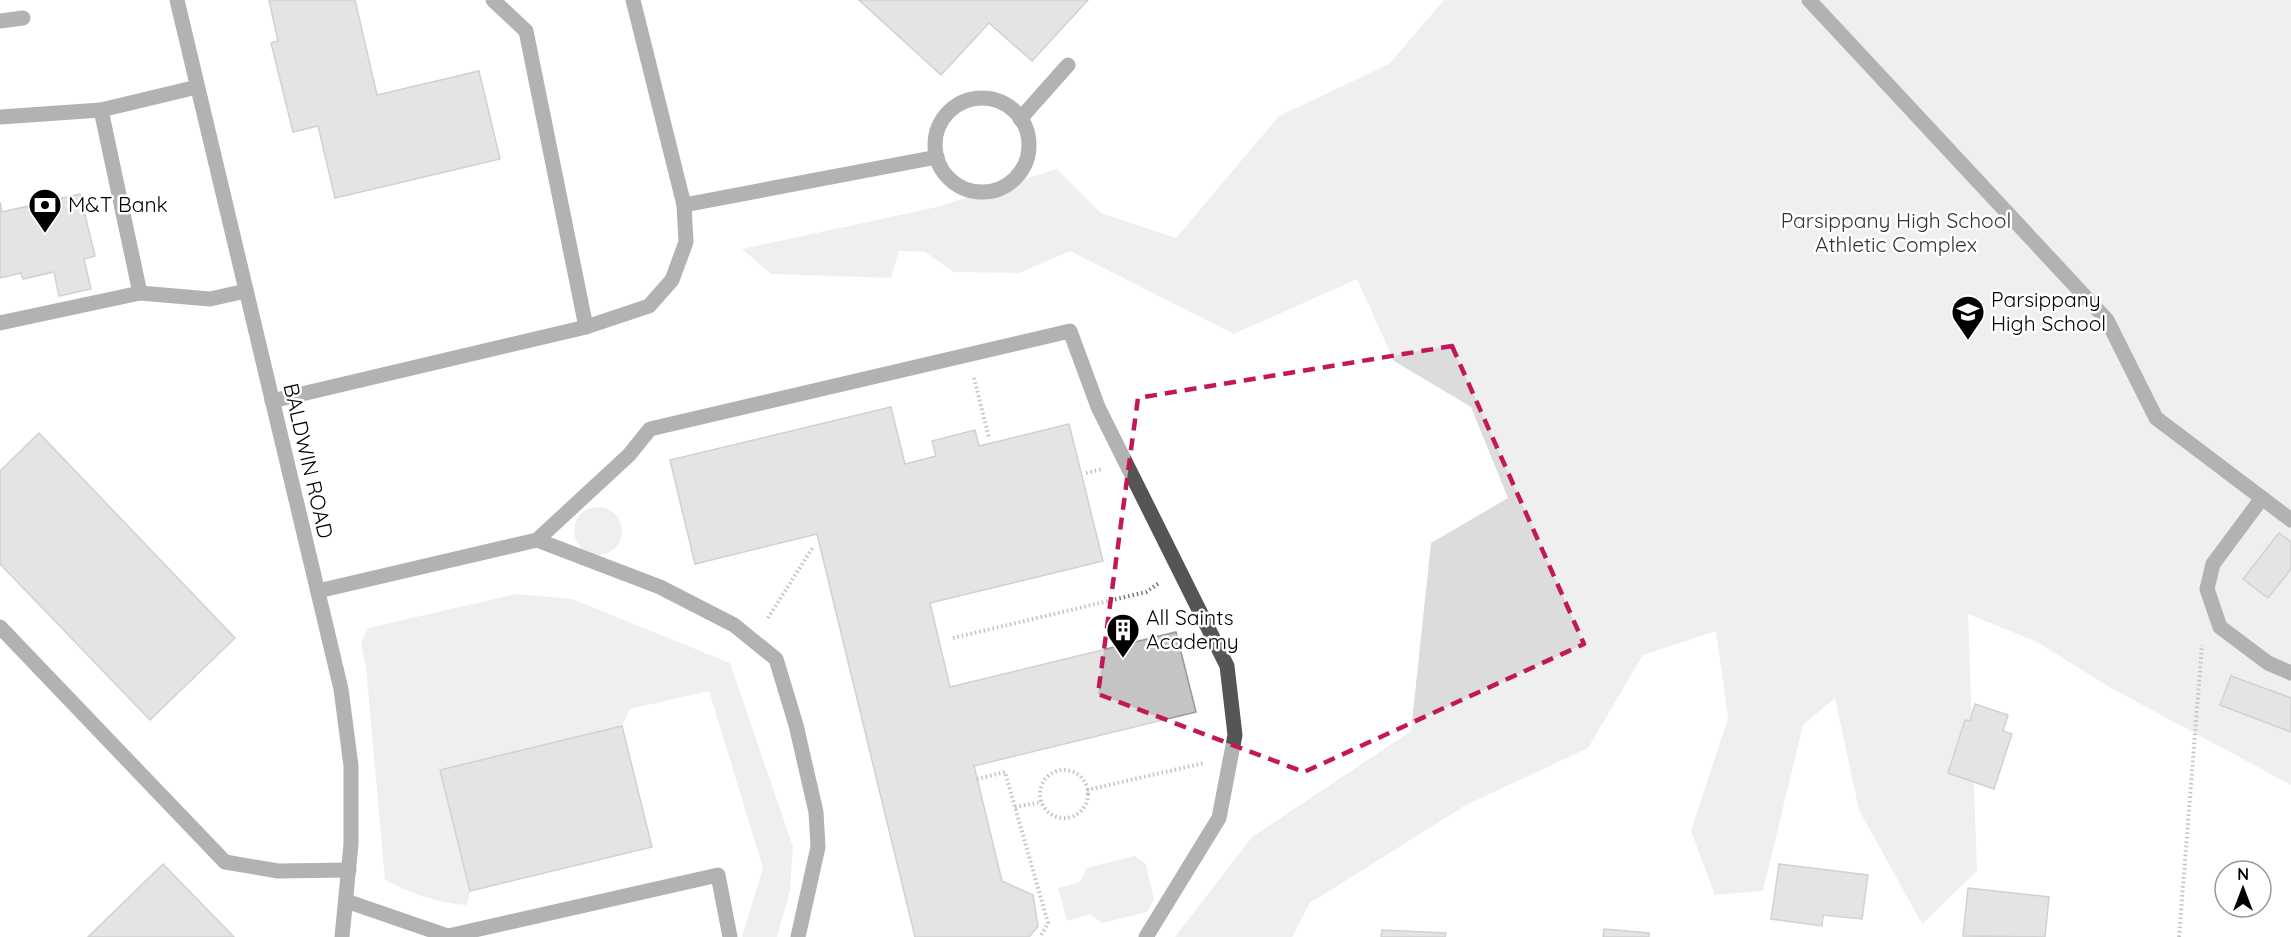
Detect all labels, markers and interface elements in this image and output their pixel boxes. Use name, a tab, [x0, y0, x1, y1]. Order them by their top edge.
bank icon: M&T Bank	[27, 187, 63, 234]
place label: M&T Bank	[68, 191, 168, 217]
park label: Parsippany High School Athletic Complex	[1781, 207, 2011, 257]
place label: Parsippany High School	[1991, 286, 2106, 336]
school or university icon: Parsippany High School	[1950, 294, 1986, 341]
street label: BALDWIN ROAD	[278, 381, 339, 541]
place label: All Saints Academy	[1146, 604, 1239, 654]
building icon: All Saints Academy	[1105, 612, 1141, 659]
north arrow	[2213, 859, 2273, 919]
text: N	[2237, 864, 2249, 884]

